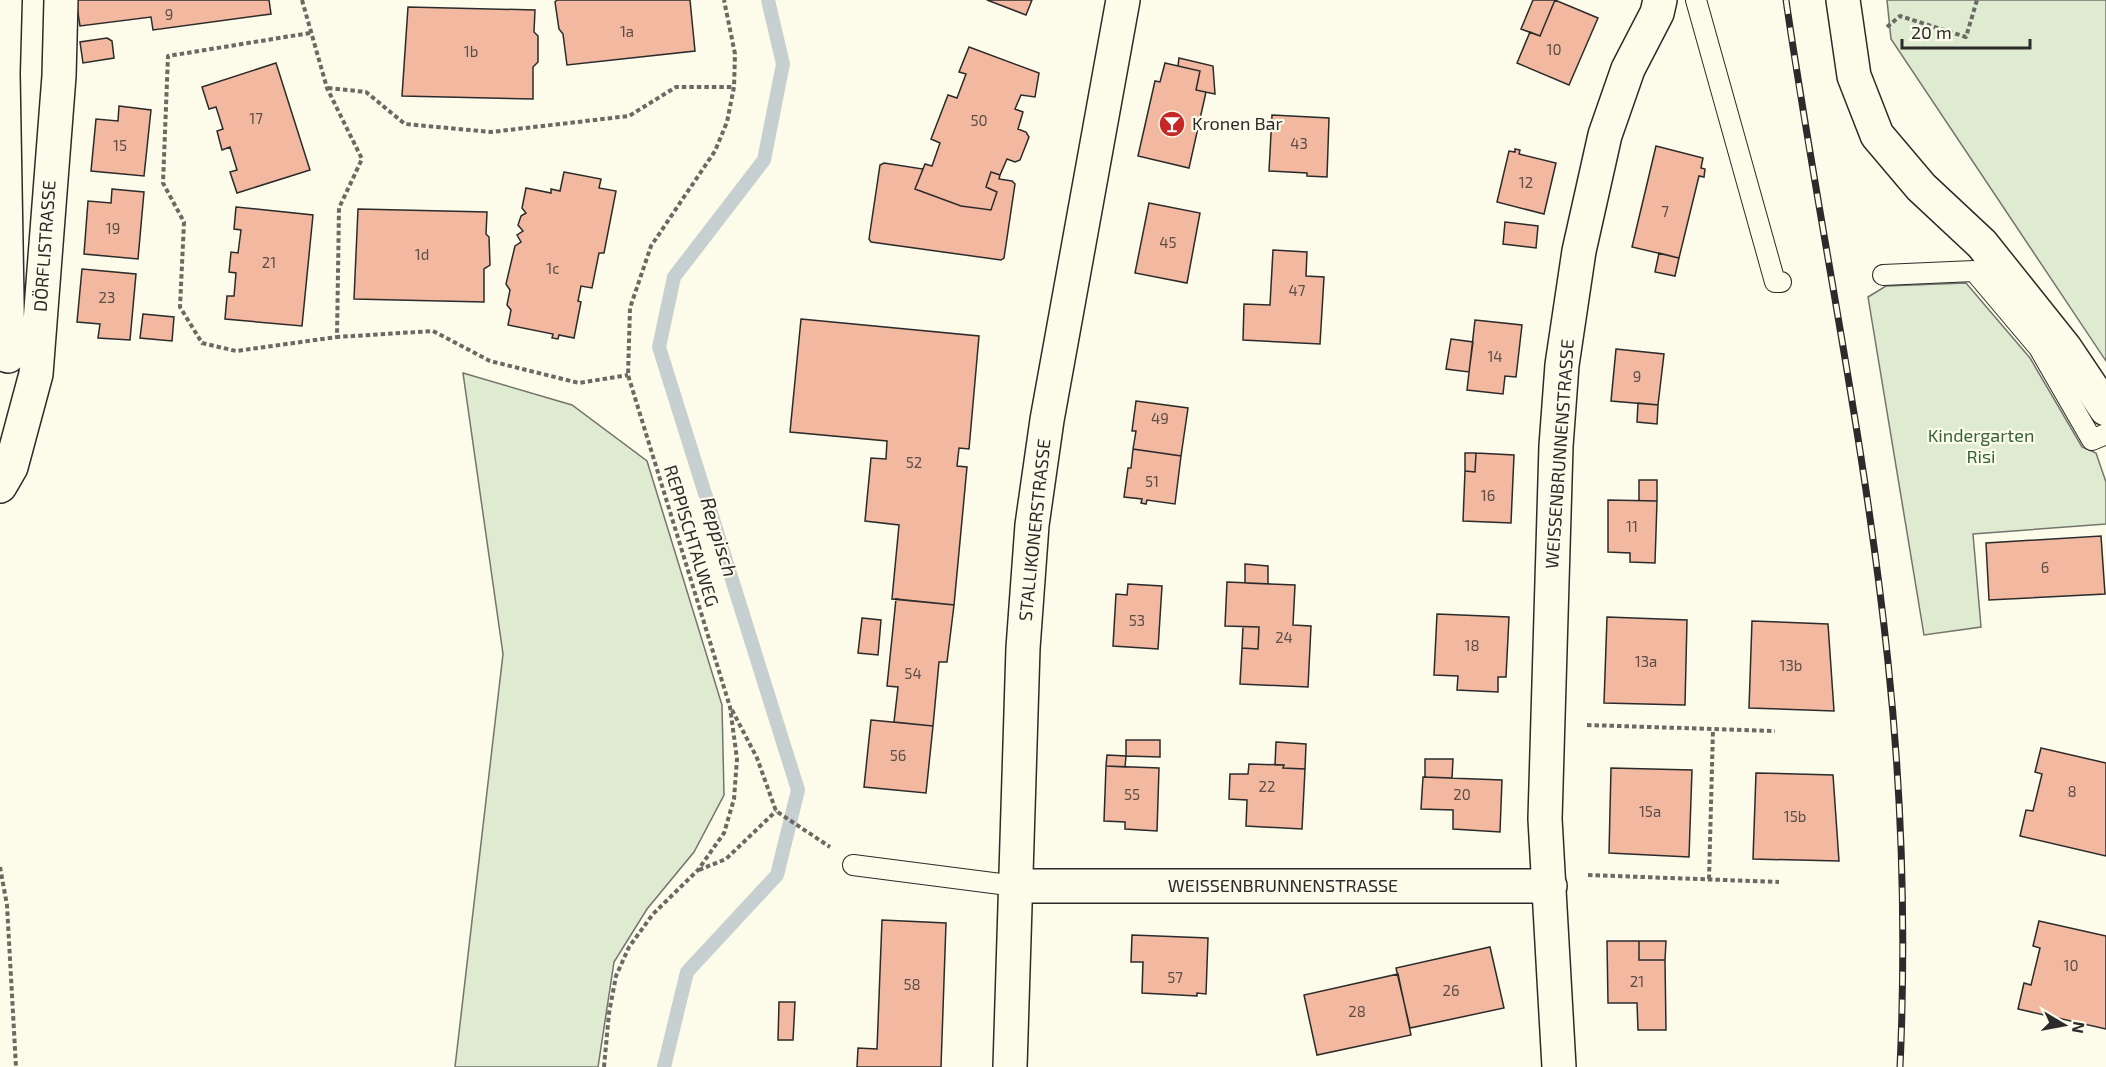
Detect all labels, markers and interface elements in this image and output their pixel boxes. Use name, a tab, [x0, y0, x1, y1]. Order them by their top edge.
house number: 9	[165, 5, 173, 23]
scale bar	[1902, 12, 2030, 50]
text: 20 m	[1911, 21, 1952, 43]
house number: 1a	[620, 22, 634, 40]
house number: 10	[1546, 40, 1562, 58]
house number: 1b	[464, 42, 478, 60]
house number: 17	[249, 109, 263, 127]
bar icon: Kronen Bar	[1157, 109, 1187, 139]
house number: 50	[970, 111, 988, 129]
place label: Kronen Bar	[1192, 112, 1283, 134]
house number: 43	[1290, 134, 1308, 152]
house number: 15	[113, 136, 127, 154]
house number: 12	[1519, 173, 1533, 191]
street label: DÖRFLISTRASSE	[28, 179, 60, 312]
house number: 7	[1661, 202, 1669, 220]
house number: 19	[106, 219, 120, 237]
house number: 45	[1159, 233, 1177, 251]
house number: 1d	[415, 245, 429, 263]
house number: 21	[262, 253, 276, 271]
house number: 1c	[546, 259, 560, 277]
house number: 47	[1289, 281, 1306, 299]
house number: 23	[99, 288, 115, 306]
street label: WEISSENBRUNNENSTRASSE	[1540, 338, 1578, 570]
house number: 14	[1487, 347, 1503, 365]
house number: 9	[1633, 367, 1641, 385]
house number: 49	[1151, 409, 1169, 427]
park label: Kindergarten Risi	[1928, 424, 2034, 467]
street label: STALLIKONERSTRASSE	[1013, 438, 1055, 622]
house number: 52	[906, 453, 922, 471]
street label: REPPISCHTALWEG	[660, 462, 724, 609]
house number: 51	[1145, 472, 1159, 490]
house number: 16	[1481, 486, 1495, 504]
water label: Reppisch	[696, 494, 743, 580]
house number: 11	[1626, 517, 1638, 535]
house number: 6	[2041, 558, 2049, 576]
house number: 53	[1129, 611, 1145, 629]
house number: 24	[1275, 628, 1293, 646]
house number: 18	[1464, 636, 1480, 654]
house number: 13a	[1635, 652, 1657, 670]
house number: 13b	[1780, 656, 1802, 674]
house number: 54	[904, 664, 922, 682]
house number: 56	[890, 746, 906, 764]
house number: 22	[1259, 777, 1275, 795]
house number: 8	[2067, 782, 2077, 800]
house number: 55	[1124, 785, 1140, 803]
house number: 20	[1453, 785, 1471, 803]
house number: 15a	[1639, 802, 1661, 820]
house number: 15b	[1784, 807, 1806, 825]
street label: WEISSENBRUNNENSTRASSE	[1168, 874, 1398, 896]
house number: 10	[2063, 956, 2079, 974]
house number: 57	[1167, 968, 1183, 986]
house number: 21	[1630, 972, 1644, 990]
house number: 58	[903, 975, 921, 993]
house number: 26	[1442, 981, 1460, 999]
north arrow	[2034, 995, 2094, 1055]
house number: 28	[1348, 1002, 1366, 1020]
text: N	[2069, 1020, 2090, 1035]

